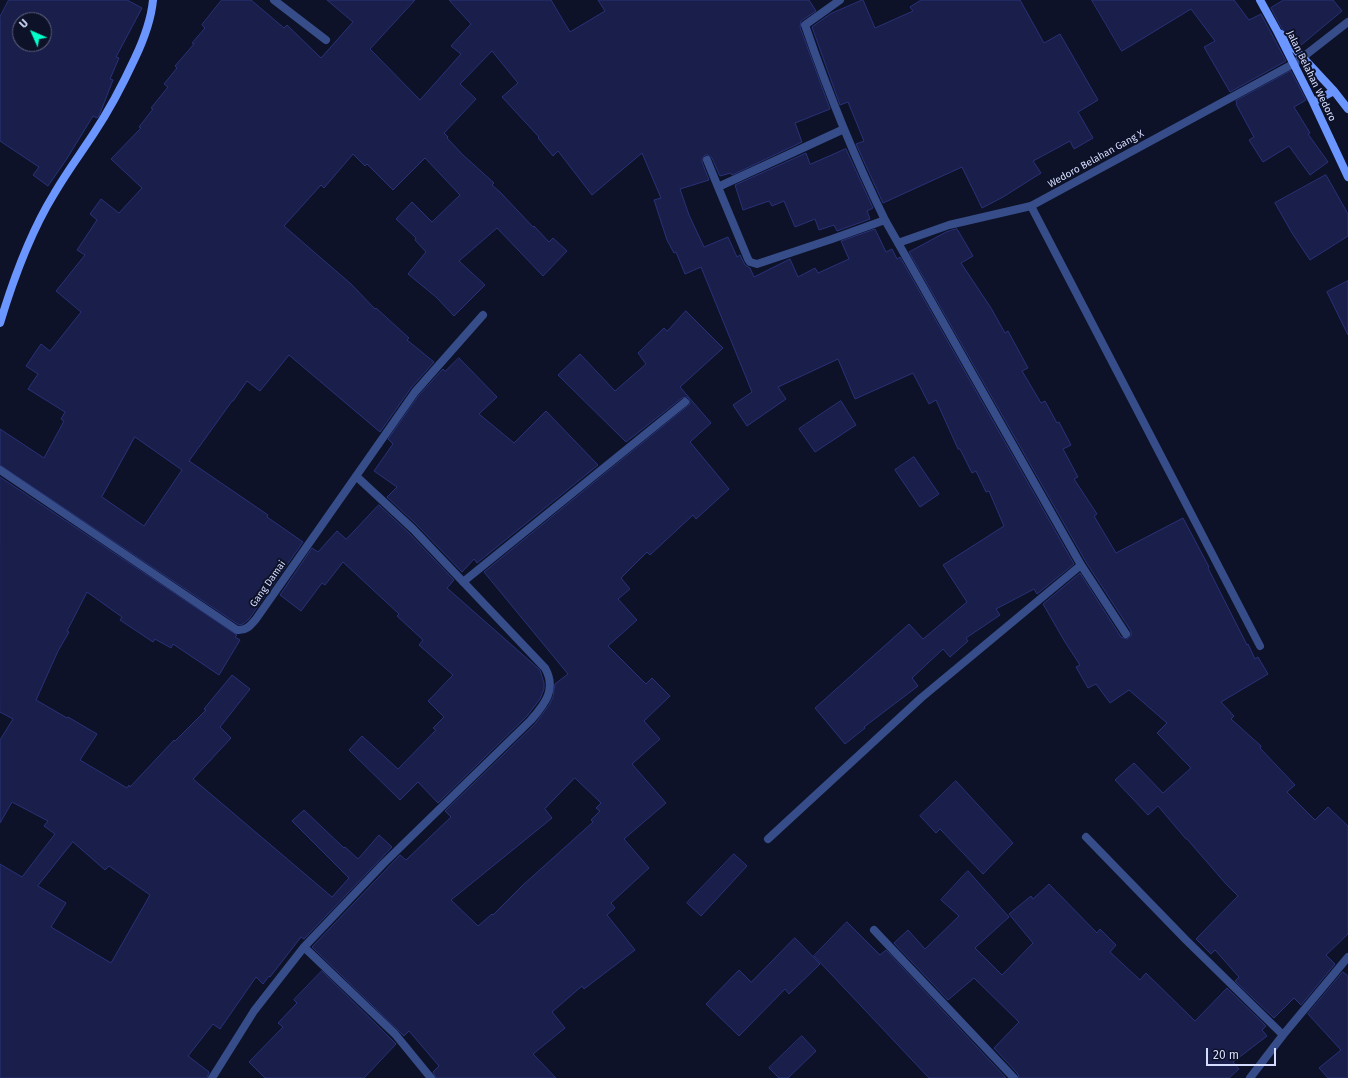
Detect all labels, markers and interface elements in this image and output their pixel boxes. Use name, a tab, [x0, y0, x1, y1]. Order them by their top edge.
north arrow	[12, 12, 52, 52]
text: U	[17, 17, 31, 31]
street label: Jalan Belahan Wedoro	[1284, 29, 1338, 123]
street label: Wedoro Belahan Gang X	[1046, 128, 1146, 190]
street label: Gang Damai	[248, 558, 288, 610]
scale bar	[1208, 1040, 1278, 1066]
text: 20 m	[1213, 1048, 1239, 1062]

